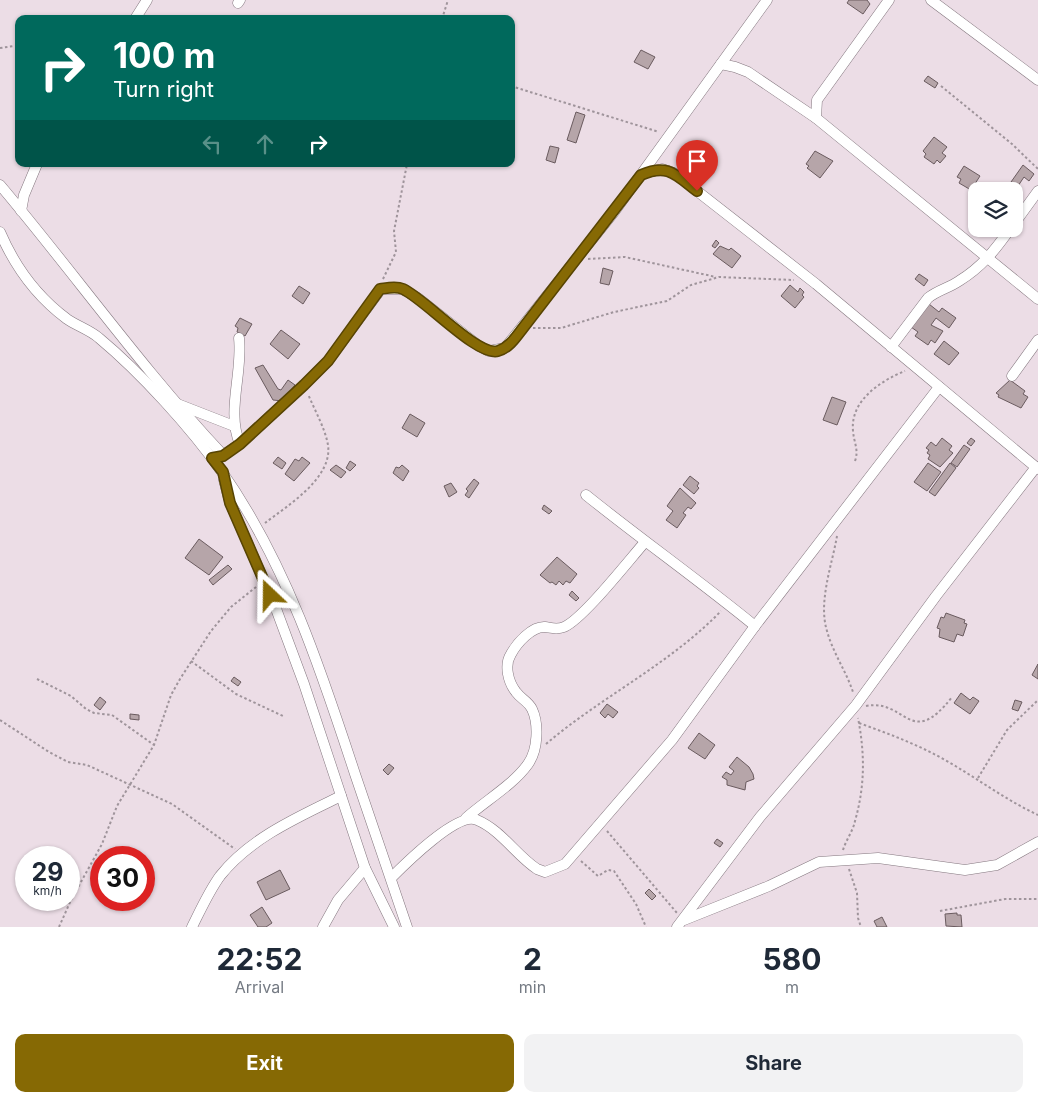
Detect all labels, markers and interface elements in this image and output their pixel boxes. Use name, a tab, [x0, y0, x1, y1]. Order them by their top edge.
text: 100 m	[113, 34, 216, 76]
icon: right	[30, 35, 95, 100]
text: Turn right	[113, 76, 214, 102]
icon: left	[198, 130, 226, 158]
icon: ahead	[251, 130, 279, 158]
icon: right	[304, 130, 332, 158]
pin	[676, 140, 718, 191]
icon: arrive	[683, 147, 711, 175]
map controls	[968, 182, 1023, 237]
button: layers	[968, 182, 1023, 237]
position arrow	[243, 568, 295, 620]
speed limit sign: 30	[90, 846, 155, 911]
text: 29	[32, 857, 63, 887]
text: km/h	[33, 883, 62, 898]
text: 22:52	[216, 941, 302, 977]
text: 2	[523, 941, 542, 977]
text: 580	[763, 941, 822, 977]
text: Arrival	[235, 977, 284, 997]
text: min	[519, 977, 546, 997]
text: m	[785, 977, 799, 997]
button: Exit	[15, 1034, 514, 1092]
button: Share	[524, 1034, 1023, 1092]

